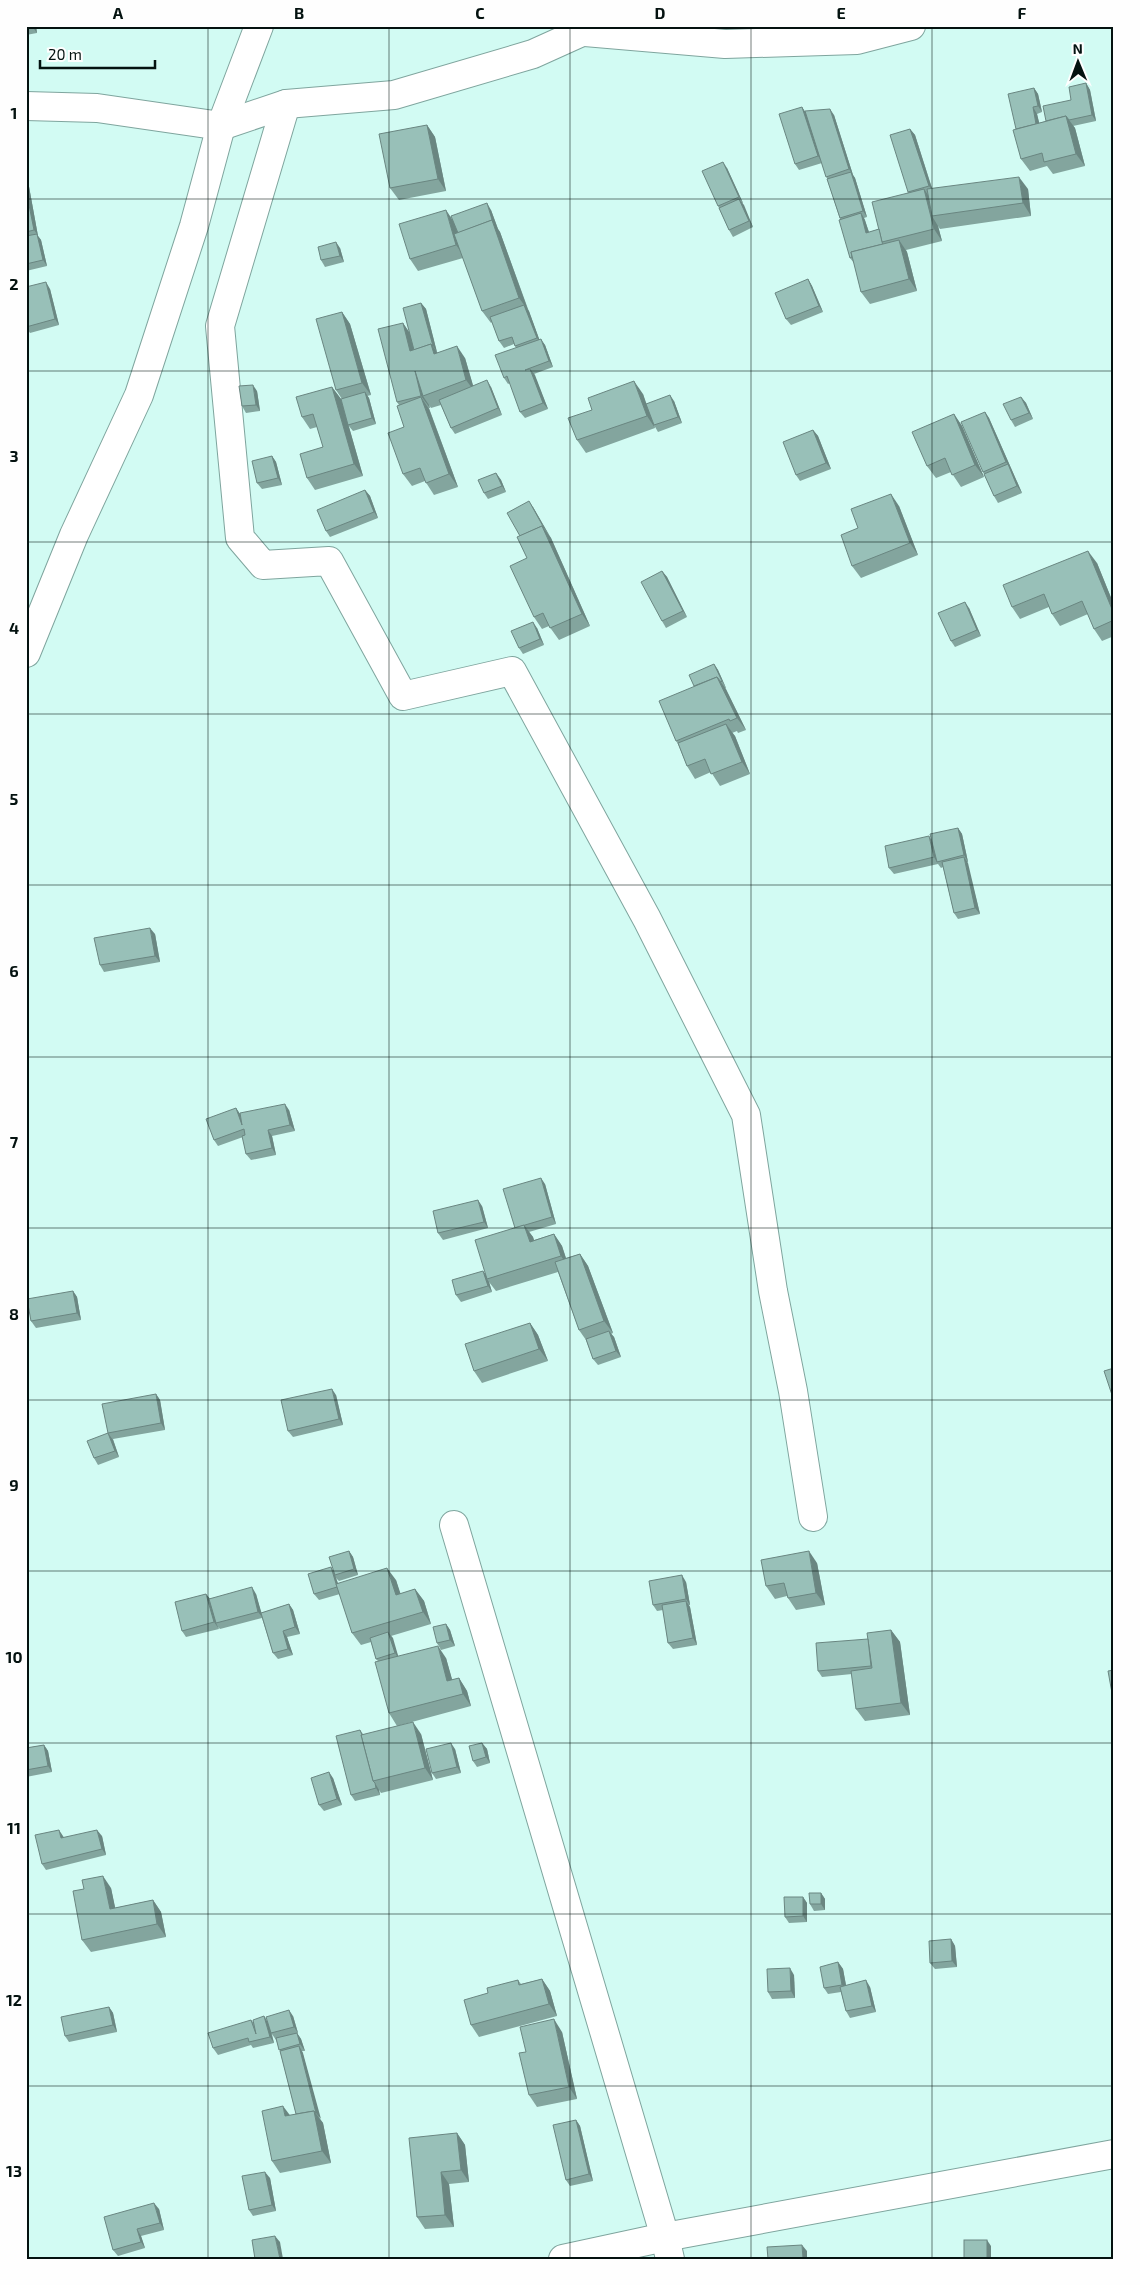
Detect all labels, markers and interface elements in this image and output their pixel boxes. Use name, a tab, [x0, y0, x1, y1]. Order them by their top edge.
text: A	[113, 3, 124, 22]
text: B	[294, 3, 304, 22]
text: C	[475, 3, 485, 22]
text: D	[655, 3, 666, 22]
text: E	[836, 3, 846, 22]
text: F	[1018, 3, 1027, 22]
scale bar	[40, 38, 155, 70]
north arrow	[1052, 38, 1102, 88]
text: N	[1073, 40, 1083, 57]
text: 20 m	[48, 45, 82, 63]
text: 1	[11, 103, 17, 122]
text: 2	[9, 274, 19, 293]
text: 3	[9, 446, 19, 465]
text: 4	[9, 618, 19, 637]
text: 5	[10, 789, 19, 808]
text: 6	[9, 961, 19, 980]
text: 7	[10, 1132, 19, 1151]
text: 8	[9, 1304, 19, 1323]
text: 9	[9, 1475, 19, 1494]
text: 10	[5, 1647, 23, 1666]
text: 11	[7, 1818, 21, 1837]
text: 12	[6, 1990, 22, 2009]
text: 13	[6, 2161, 22, 2180]

